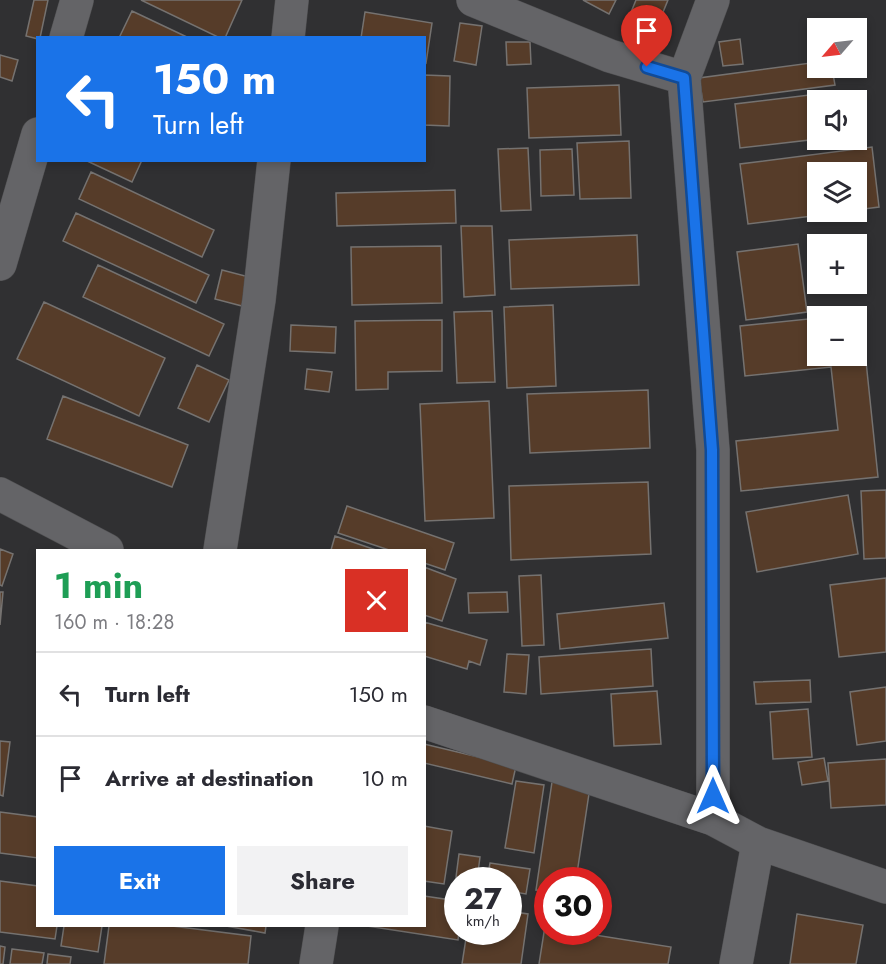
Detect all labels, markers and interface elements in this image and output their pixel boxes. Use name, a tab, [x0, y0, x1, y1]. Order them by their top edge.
pin	[621, 5, 672, 67]
icon: arrive	[630, 14, 663, 47]
north arrow	[807, 18, 867, 78]
map controls	[807, 18, 867, 366]
text: 150 m	[153, 49, 276, 110]
icon: left	[54, 60, 132, 138]
button: sound	[807, 90, 867, 150]
text: Turn left	[153, 105, 243, 144]
button: layers	[807, 162, 867, 222]
button: +	[807, 234, 867, 294]
button: −	[807, 306, 867, 366]
text: 1 min	[54, 559, 143, 611]
button: close	[345, 569, 408, 632]
text: 160 m · 18:28	[54, 608, 174, 637]
icon: left	[54, 678, 87, 711]
text: Turn left	[105, 678, 190, 710]
text: 150 m	[349, 678, 408, 710]
icon: arrive	[54, 762, 87, 795]
text: Arrive at destination	[105, 762, 314, 794]
text: 10 m	[361, 762, 408, 794]
position arrow	[681, 764, 745, 828]
button: Exit	[54, 846, 225, 915]
button: Share	[237, 846, 408, 915]
speed limit sign: 30	[534, 867, 612, 945]
text: 27	[464, 877, 502, 920]
text: km/h	[466, 910, 500, 932]

